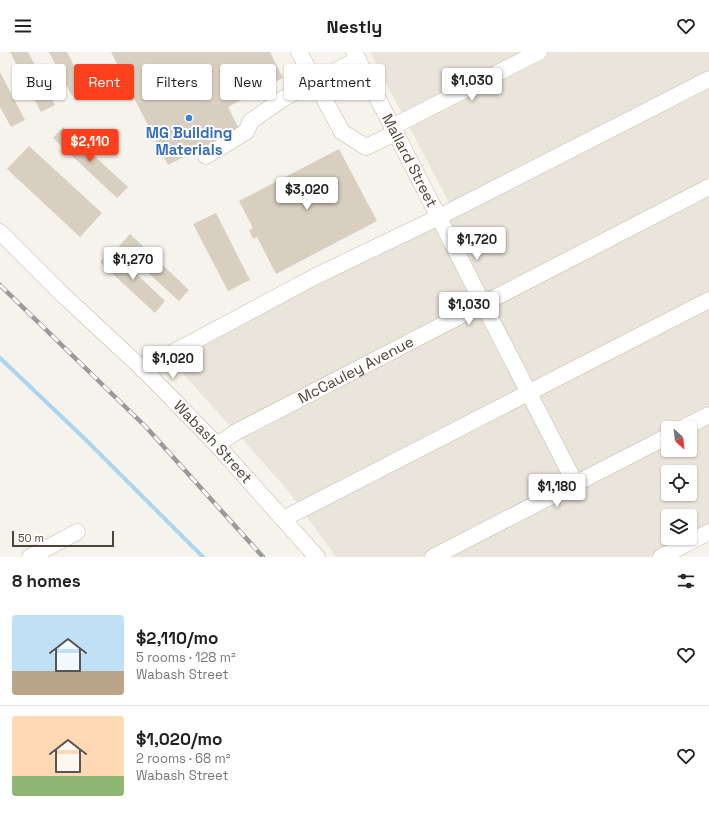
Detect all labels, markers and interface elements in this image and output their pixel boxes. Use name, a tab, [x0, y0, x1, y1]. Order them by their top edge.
icon: menu	[12, 15, 34, 37]
text: Nestly	[327, 15, 382, 38]
icon: heart	[675, 15, 697, 37]
chip: Buy	[12, 64, 66, 100]
chip: Rent	[74, 64, 134, 100]
chip: Filters	[142, 64, 212, 100]
chip: New	[220, 64, 276, 100]
chip: Apartment	[284, 64, 385, 100]
pin: $1,030	[439, 68, 505, 102]
text: $1,030	[451, 72, 493, 89]
street label: Mallard Street	[378, 110, 442, 210]
marker: MG Building Materials	[184, 113, 194, 123]
place label: MG Building Materials	[146, 123, 232, 159]
pin: $2,110	[57, 129, 123, 163]
text: $2,110	[71, 133, 109, 150]
pin: $3,020	[274, 177, 340, 211]
text: $3,020	[285, 181, 329, 198]
pin: $1,720	[444, 227, 510, 261]
text: $1,720	[457, 231, 497, 248]
pin: $1,270	[100, 247, 166, 281]
text: $1,270	[113, 251, 153, 268]
pin: $1,030	[436, 292, 502, 326]
text: $1,030	[448, 296, 490, 313]
street label: McCauley Avenue	[295, 332, 417, 407]
pin: $1,020	[140, 346, 206, 380]
text: $1,020	[152, 350, 194, 367]
street label: Wabash Street	[170, 396, 257, 487]
north arrow	[661, 421, 697, 457]
map controls	[661, 421, 697, 545]
button: locate	[661, 465, 697, 501]
pin: $1,180	[524, 474, 590, 508]
text: $1,180	[537, 478, 577, 495]
button: layers	[661, 509, 697, 545]
scale bar	[12, 529, 114, 548]
text: 50 m	[18, 531, 44, 545]
text: 8 homes	[12, 570, 81, 592]
icon: filters	[675, 570, 697, 592]
text: $2,110/mo	[136, 627, 218, 649]
icon: home	[44, 631, 92, 679]
icon: heart	[675, 644, 697, 666]
text: 5 rooms · 128 m²	[136, 649, 236, 666]
text: Wabash Street	[136, 666, 228, 683]
text: $1,020/mo	[136, 728, 222, 750]
icon: home	[44, 732, 92, 780]
icon: heart	[675, 745, 697, 767]
text: 2 rooms · 68 m²	[136, 750, 230, 767]
text: Wabash Street	[136, 767, 228, 784]

